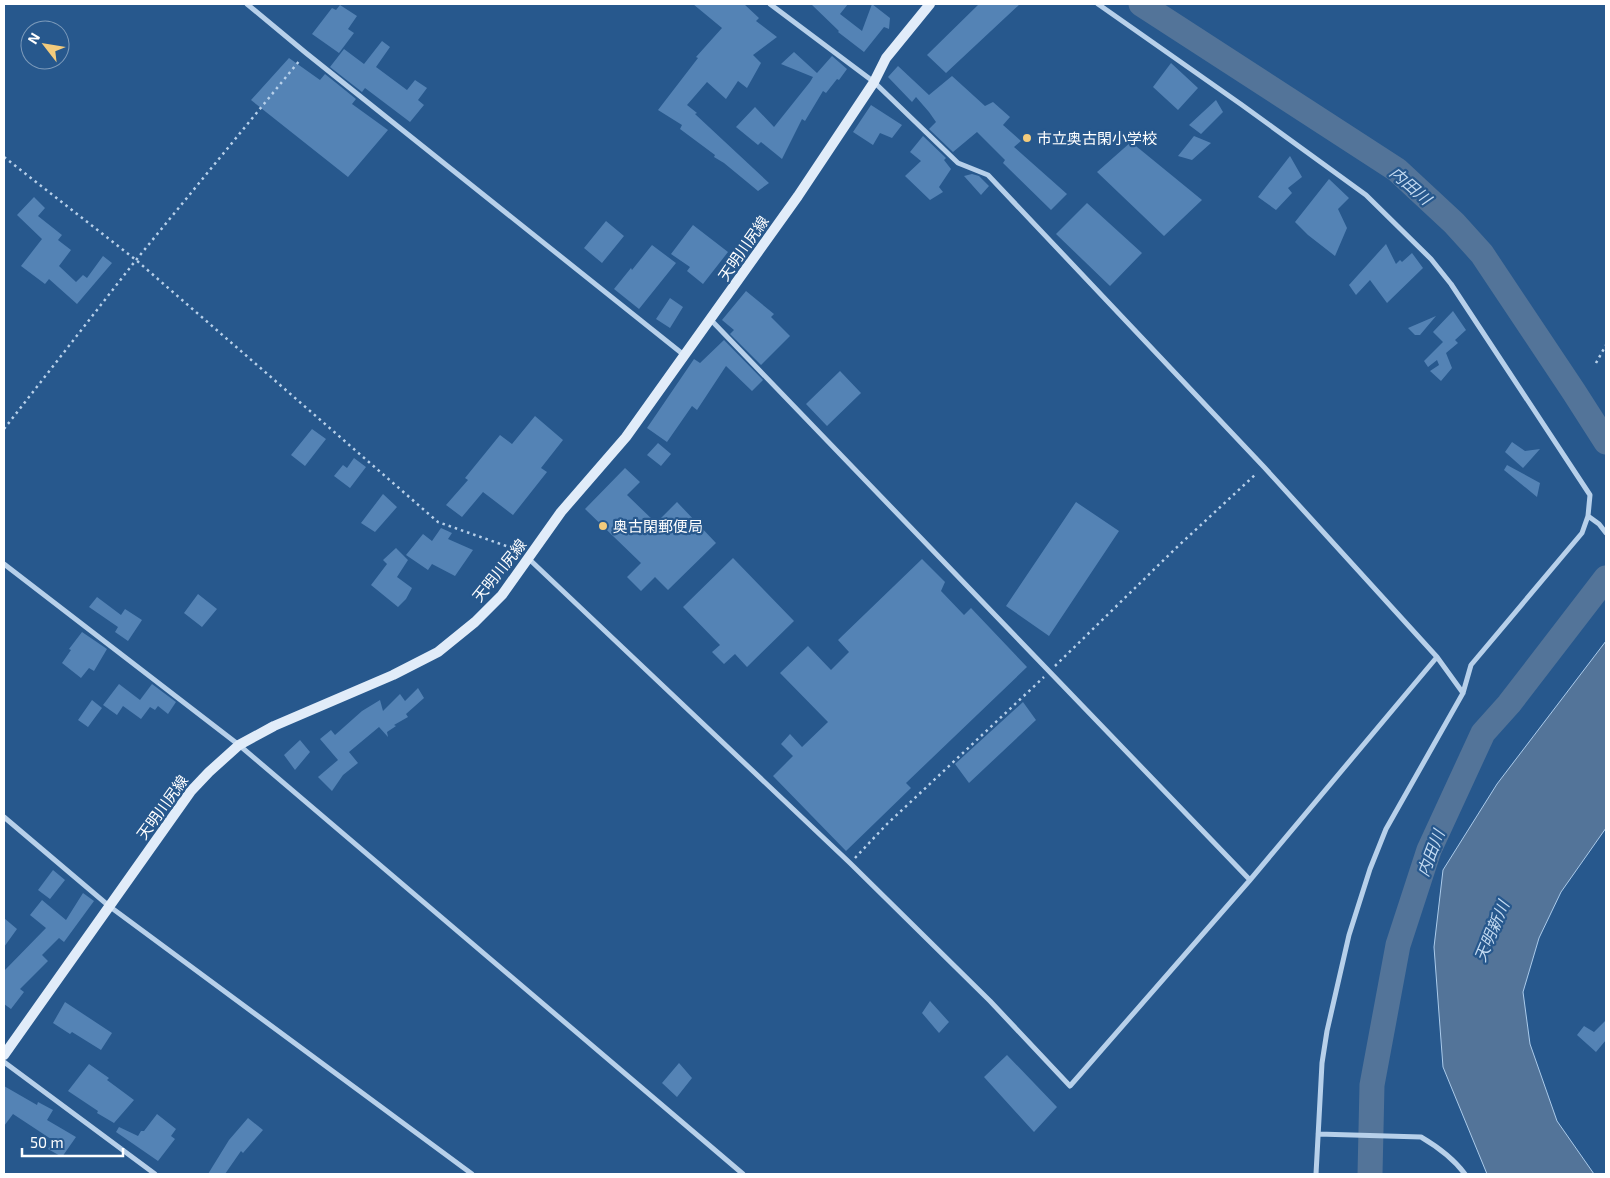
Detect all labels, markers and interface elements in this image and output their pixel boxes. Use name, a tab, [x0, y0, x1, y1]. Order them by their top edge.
north arrow	[20, 20, 70, 70]
text: N	[24, 29, 43, 47]
place label: 市立奥古閑小学校	[1037, 129, 1157, 147]
marker: 市立奥古閑小学校	[1021, 132, 1033, 144]
water label: 内田川	[1387, 162, 1437, 209]
street label: 天明川尻線	[714, 212, 772, 284]
place label: 奥古閑郵便局	[613, 517, 703, 535]
marker: 奥古閑郵便局	[597, 520, 609, 532]
street label: 天明川尻線	[468, 535, 530, 605]
street label: 天明川尻線	[133, 771, 191, 843]
water label: 内田川	[1413, 825, 1448, 879]
water label: 天明新川	[1470, 896, 1513, 964]
scale bar	[22, 1126, 124, 1158]
text: 50 m	[30, 1133, 64, 1151]

